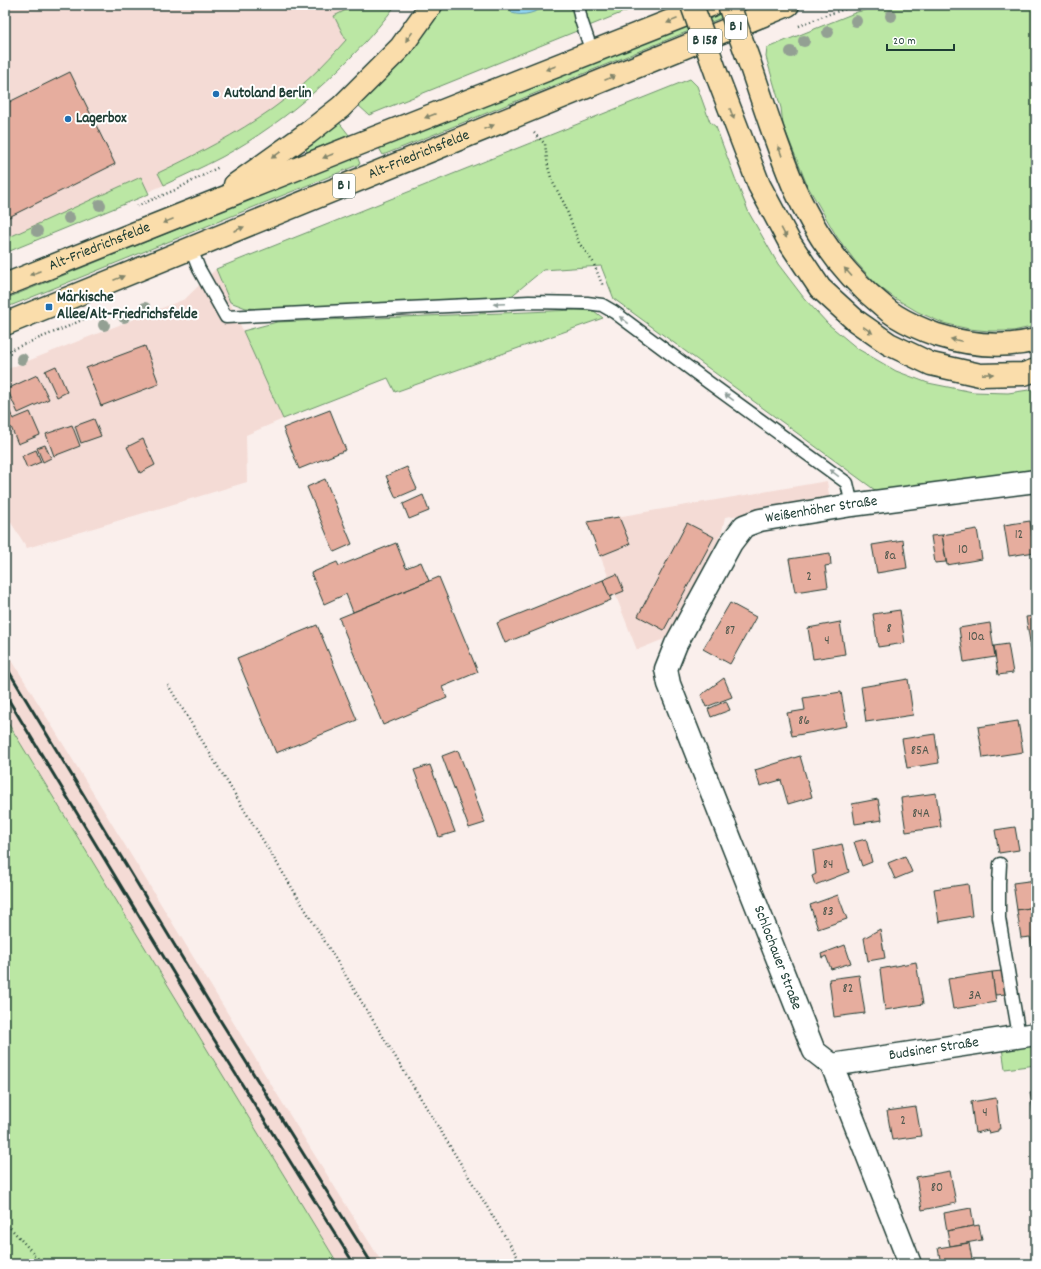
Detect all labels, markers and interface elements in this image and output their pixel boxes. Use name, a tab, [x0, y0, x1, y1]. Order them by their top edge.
road number: B 1	[725, 15, 747, 39]
one-way arrow	[666, 18, 678, 24]
scale bar	[887, 26, 954, 52]
road number: B 158	[688, 29, 722, 53]
one-way arrow	[404, 31, 413, 42]
text: 20 m	[893, 33, 916, 50]
one-way arrow	[545, 66, 557, 72]
one-way arrow	[604, 75, 616, 81]
place label: Autoland Berlin	[224, 83, 311, 105]
marker: Autoland Berlin	[211, 89, 221, 99]
place label: Lagerbox	[76, 108, 127, 130]
one-way arrow	[729, 108, 735, 120]
one-way arrow	[424, 113, 436, 119]
marker: Lagerbox	[63, 114, 73, 124]
one-way arrow	[484, 124, 495, 130]
street label: Alt-Friedrichsfelde	[365, 125, 473, 186]
one-way arrow	[777, 144, 783, 156]
one-way arrow	[271, 151, 282, 159]
one-way arrow	[322, 154, 334, 160]
road number: B 1	[333, 174, 355, 198]
street label: Alt-Friedrichsfelde	[46, 217, 154, 277]
one-way arrow	[162, 218, 174, 224]
one-way arrow	[234, 226, 245, 232]
one-way arrow	[781, 227, 787, 238]
one-way arrow	[843, 267, 853, 277]
one-way arrow	[28, 271, 40, 277]
one-way arrow	[114, 275, 126, 281]
place label: Märkische Allee/Alt-Friedrichsfelde	[57, 287, 198, 326]
one-way arrow	[493, 300, 505, 307]
marker: Märkische Allee/Alt-Friedrichsfelde	[44, 302, 54, 312]
one-way arrow	[619, 315, 630, 324]
one-way arrow	[863, 326, 873, 334]
one-way arrow	[950, 336, 962, 342]
one-way arrow	[982, 371, 995, 377]
one-way arrow	[723, 393, 734, 401]
one-way arrow	[828, 469, 839, 478]
street label: Weißenhöher Straße	[764, 491, 879, 530]
house number: 12	[1015, 526, 1023, 545]
house number: 10	[958, 541, 968, 560]
house number: 8a	[884, 547, 897, 566]
house number: 2	[806, 568, 812, 587]
house number: 8	[886, 620, 892, 639]
house number: 87	[725, 622, 735, 641]
house number: 10a	[968, 628, 985, 647]
house number: 4	[824, 632, 830, 651]
house number: 86	[798, 712, 810, 731]
house number: 85A	[911, 742, 929, 761]
house number: 84A	[912, 805, 930, 824]
house number: 84	[823, 856, 833, 875]
street label: Schlochauer Straße	[747, 903, 807, 1014]
house number: 83	[823, 903, 834, 922]
house number: 82	[843, 980, 853, 999]
house number: 3A	[969, 987, 981, 1006]
street label: Budsiner Straße	[887, 1032, 981, 1067]
house number: 4	[982, 1104, 988, 1123]
house number: 2	[900, 1112, 906, 1131]
house number: 80	[931, 1179, 943, 1198]

